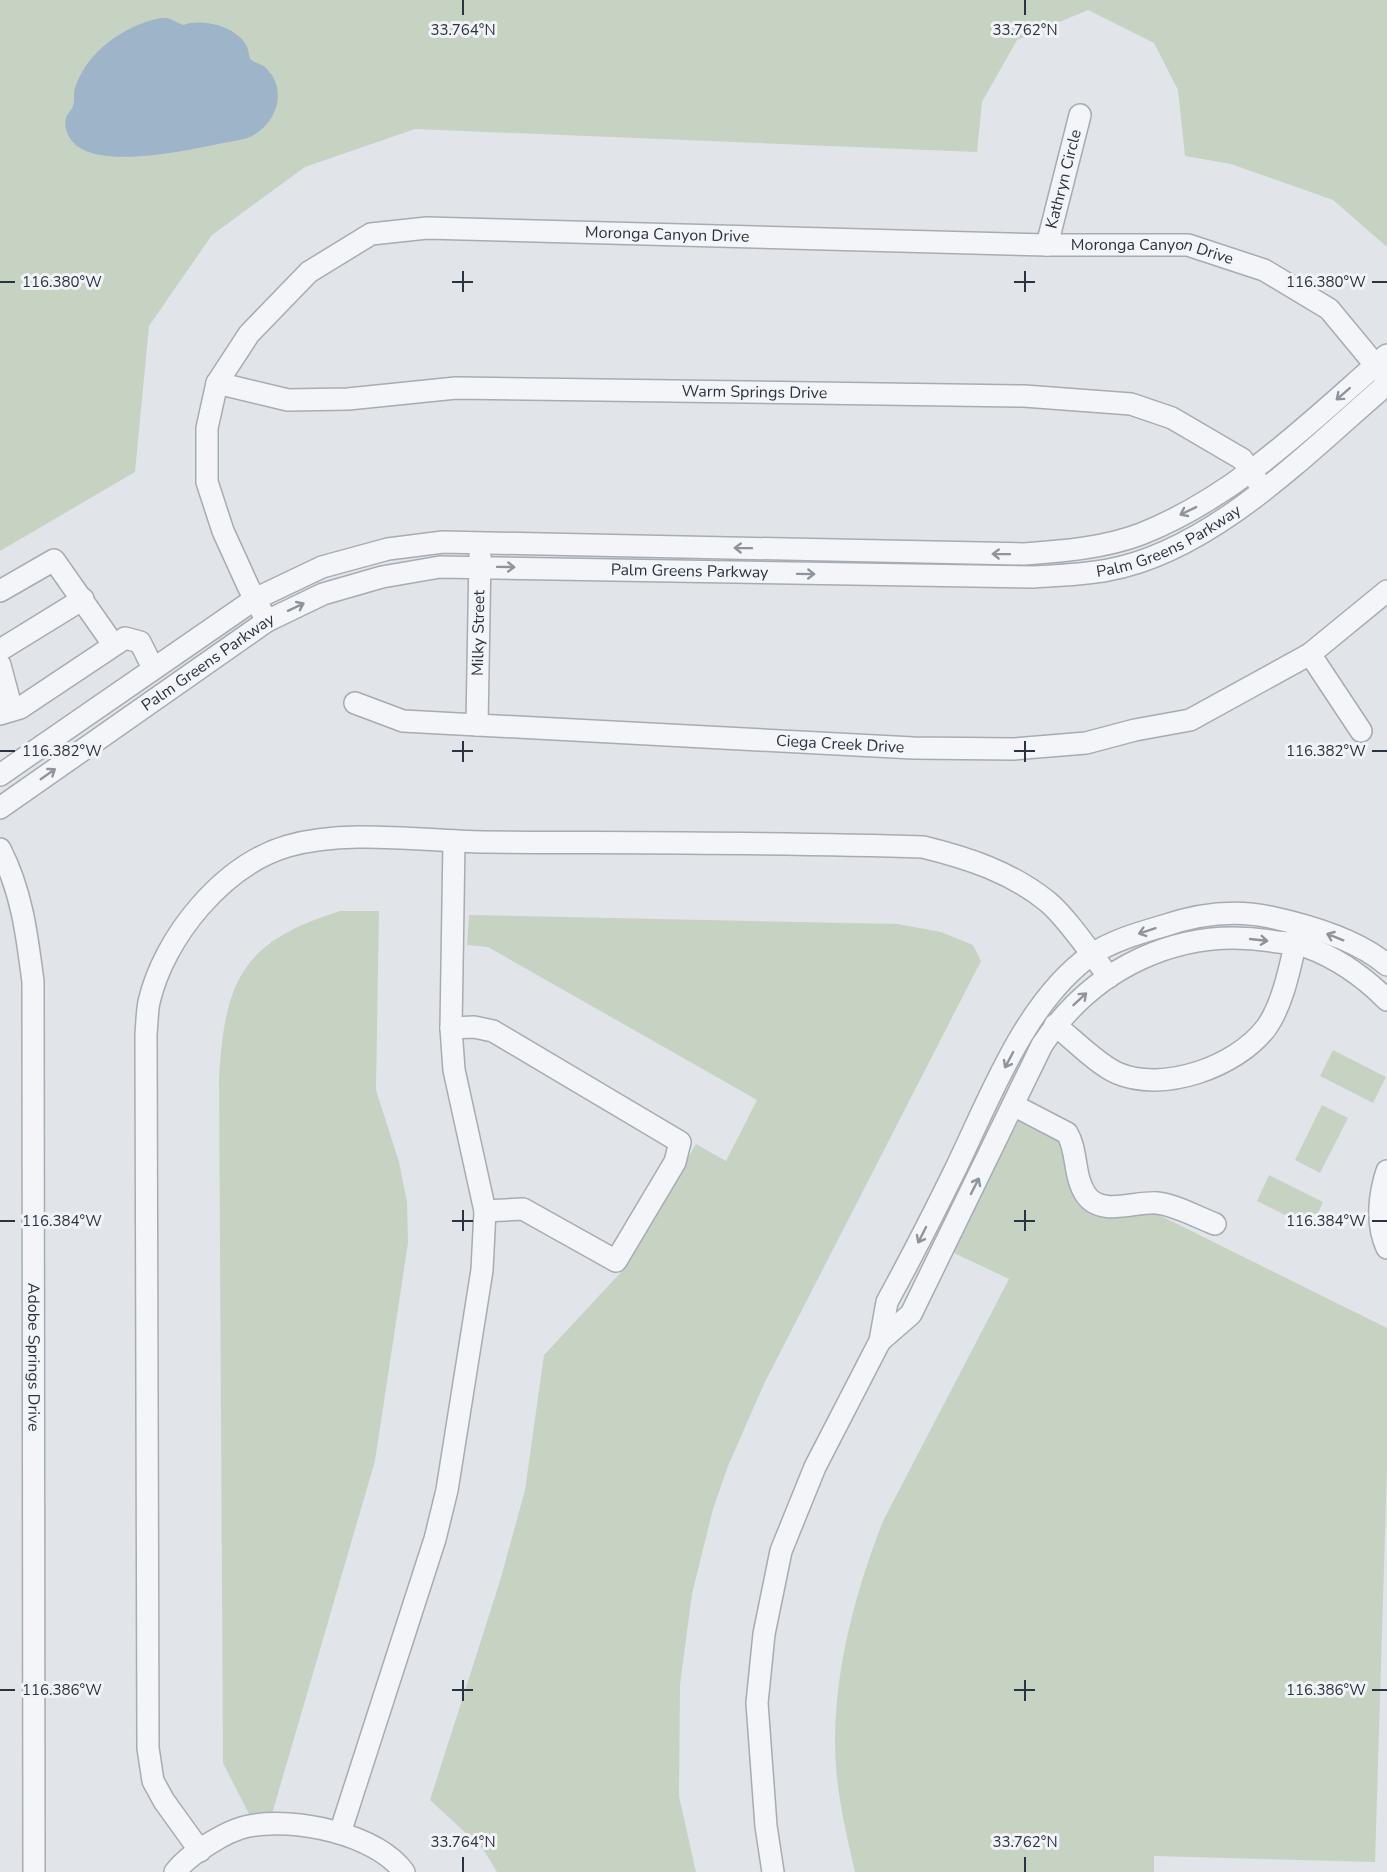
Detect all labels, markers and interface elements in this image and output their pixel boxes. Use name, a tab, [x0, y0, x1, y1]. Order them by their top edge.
text: 33.764°N	[430, 20, 496, 40]
text: 33.762°N	[992, 20, 1058, 40]
street label: Kathryn Circle	[1041, 127, 1087, 231]
street label: Moronga Canyon Drive	[585, 221, 750, 248]
street label: Moronga Canyon Drive	[1071, 233, 1236, 270]
text: 116.380°W	[22, 272, 102, 292]
text: 116.380°W	[1286, 272, 1366, 292]
street label: Warm Springs Drive	[681, 380, 827, 404]
one-way arrow	[1335, 387, 1351, 400]
street label: Palm Greens Parkway	[1095, 499, 1246, 583]
one-way arrow	[1179, 505, 1197, 517]
one-way arrow	[733, 542, 753, 554]
one-way arrow	[991, 548, 1011, 560]
street label: Palm Greens Parkway	[611, 559, 769, 584]
one-way arrow	[496, 562, 516, 573]
one-way arrow	[796, 568, 816, 579]
street label: Milky Street	[467, 589, 490, 676]
one-way arrow	[287, 600, 305, 612]
street label: Palm Greens Parkway	[137, 608, 279, 717]
street label: Ciega Creek Drive	[775, 730, 905, 759]
text: 116.382°W	[22, 741, 102, 761]
text: 116.382°W	[1286, 741, 1366, 761]
one-way arrow	[39, 768, 56, 780]
one-way arrow	[1138, 926, 1157, 937]
one-way arrow	[1327, 931, 1345, 942]
one-way arrow	[1249, 935, 1269, 946]
one-way arrow	[1072, 992, 1087, 1006]
one-way arrow	[1003, 1051, 1015, 1068]
one-way arrow	[969, 1177, 981, 1195]
text: 116.384°W	[22, 1211, 102, 1231]
text: 116.384°W	[1286, 1211, 1366, 1231]
one-way arrow	[916, 1225, 928, 1243]
street label: Adobe Springs Drive	[22, 1283, 45, 1432]
text: 116.386°W	[22, 1680, 102, 1700]
text: 116.386°W	[1286, 1680, 1366, 1700]
text: 33.764°N	[430, 1832, 496, 1852]
text: 33.762°N	[992, 1832, 1058, 1852]

